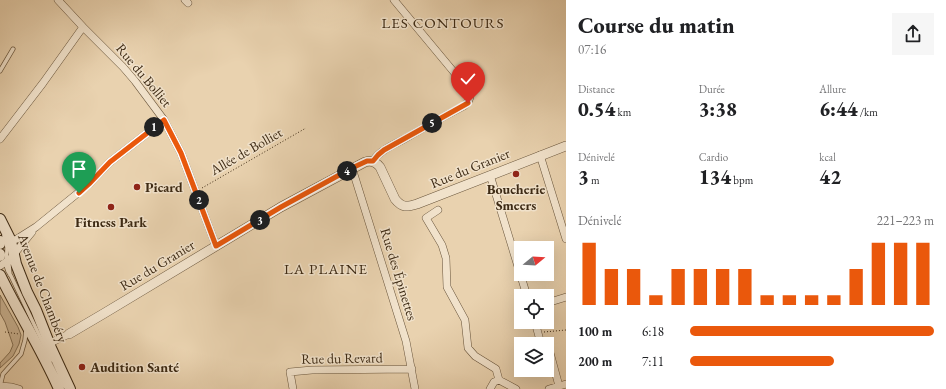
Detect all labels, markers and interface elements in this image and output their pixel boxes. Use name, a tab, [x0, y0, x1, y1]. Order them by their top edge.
text: Course du matin	[578, 11, 735, 40]
district label: LES CONTOURS	[381, 13, 505, 32]
button: share	[892, 13, 934, 55]
street label: Rue du Bolliet	[112, 39, 176, 111]
text: 07:16	[578, 41, 606, 58]
pin	[451, 62, 485, 103]
icon: check	[457, 68, 479, 90]
text: Distance	[578, 82, 615, 96]
text: Durée	[699, 82, 725, 96]
text: Allure	[819, 82, 846, 96]
text: 0.54	[578, 96, 615, 122]
text: 3:38	[699, 96, 737, 122]
text: 6:44	[819, 96, 858, 122]
text: km	[615, 105, 631, 119]
text: /km	[858, 105, 878, 119]
pin: 5	[422, 113, 442, 133]
text: 5	[429, 116, 435, 130]
pin: 1	[144, 117, 164, 137]
text: 1	[151, 120, 157, 134]
street label: Allée de Bolliet	[206, 123, 286, 179]
street label: Rue du Granier	[428, 144, 513, 192]
text: Dénivelé	[578, 150, 615, 164]
text: Cardio	[699, 150, 728, 164]
text: kcal	[819, 150, 836, 164]
pin	[62, 152, 96, 193]
icon: arrive	[68, 158, 90, 180]
pin: 4	[337, 161, 357, 181]
text: 4	[344, 164, 350, 178]
text: 3	[578, 164, 589, 190]
text: 134	[699, 164, 731, 190]
text: 42	[819, 164, 841, 190]
marker: Boucherie Smeers	[511, 169, 521, 179]
text: m	[589, 173, 600, 187]
text: bpm	[731, 173, 753, 187]
place label: Picard	[145, 178, 183, 196]
place label: Boucherie Smeers	[487, 180, 545, 214]
marker: Picard	[132, 182, 142, 192]
pin: 2	[189, 190, 209, 210]
text: 2	[196, 193, 202, 207]
marker: Fitness Park	[106, 202, 116, 212]
pin: 3	[250, 210, 270, 230]
text: Dénivelé	[578, 212, 622, 229]
text: 221–223 m	[877, 212, 934, 229]
place label: Fitness Park	[75, 213, 147, 231]
text: 3	[257, 213, 263, 227]
street label: Rue des Épinettes	[376, 226, 422, 323]
street label: Avenue de Chambéry	[14, 230, 72, 346]
street label: Rue du Granier	[116, 235, 198, 294]
north arrow	[514, 241, 554, 281]
map controls	[514, 241, 554, 377]
district label: LA PLAINE	[284, 259, 368, 278]
button: locate	[514, 289, 554, 329]
text: 100 m	[578, 323, 612, 340]
text: 6:18	[642, 323, 664, 340]
button: layers	[514, 337, 554, 377]
street label: Rue du Revard	[301, 348, 384, 368]
text: 200 m	[578, 353, 612, 370]
text: 7:11	[642, 353, 664, 370]
place label: Audition Santé	[89, 358, 179, 376]
marker: Audition Santé	[77, 362, 87, 372]

